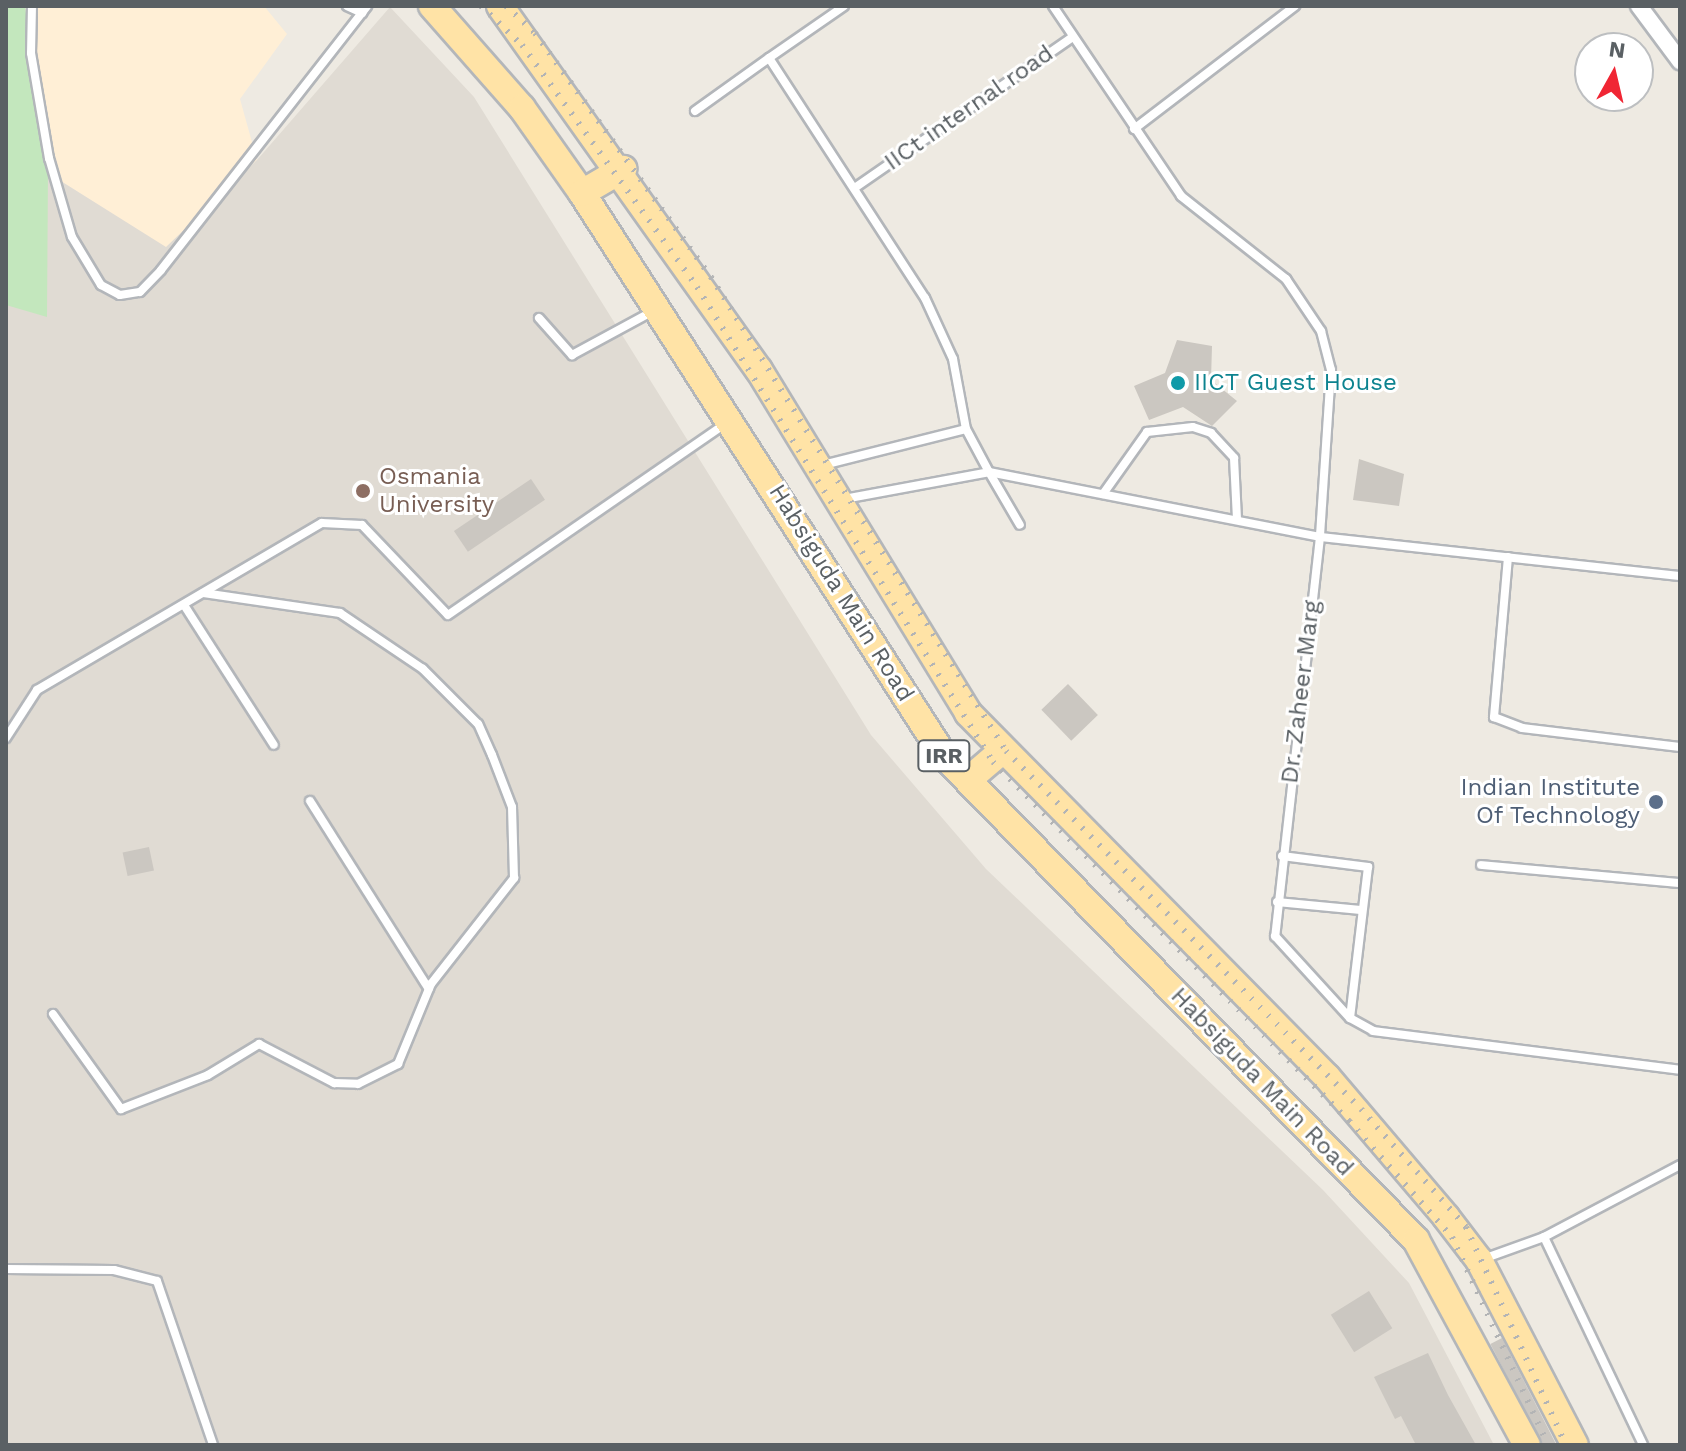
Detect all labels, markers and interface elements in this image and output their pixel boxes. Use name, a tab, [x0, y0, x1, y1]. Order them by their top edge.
north arrow	[1574, 32, 1654, 112]
text: N	[1607, 36, 1627, 63]
street label: IICt internal road	[879, 39, 1059, 177]
place label: IICT Guest House	[1194, 369, 1397, 397]
marker: IICT Guest House	[1169, 374, 1187, 392]
place label: Osmania University	[379, 463, 494, 519]
street label: Habsiguda Main Road	[762, 479, 920, 707]
marker: Osmania University	[354, 482, 372, 500]
street label: Dr. Zaheer Marg	[1275, 599, 1327, 785]
road number: IRR	[916, 738, 972, 774]
place label: Indian Institute Of Technology	[1460, 774, 1640, 830]
marker: Indian Institute Of Technology	[1647, 793, 1665, 811]
street label: Habsiguda Main Road	[1164, 982, 1360, 1182]

